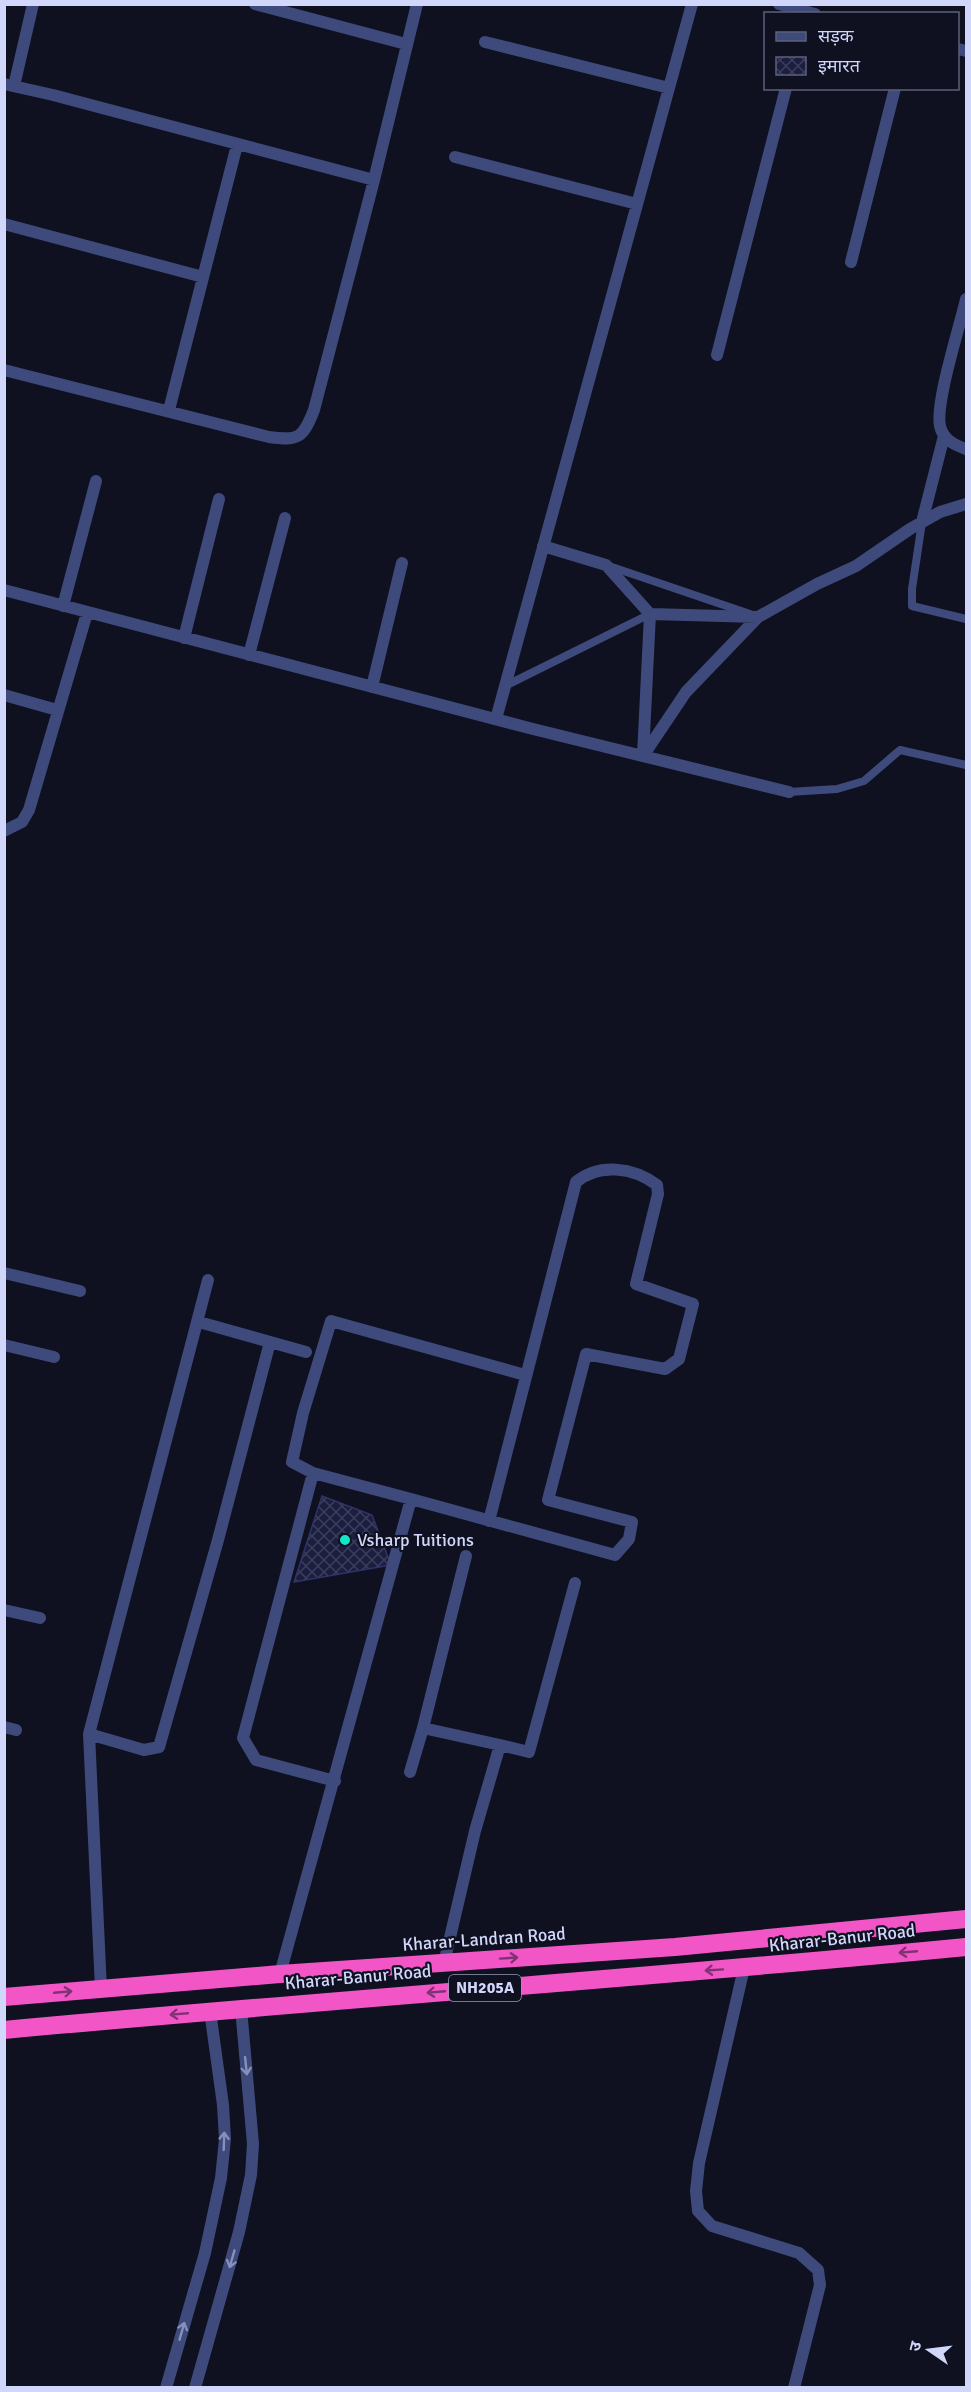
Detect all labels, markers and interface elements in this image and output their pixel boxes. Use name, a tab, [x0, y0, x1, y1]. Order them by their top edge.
legend	[764, 12, 959, 90]
text: सड़क	[818, 25, 855, 47]
text: इमारत	[818, 55, 861, 77]
place label: Vsharp Tuitions	[357, 1529, 474, 1551]
marker: Vsharp Tuitions	[338, 1533, 352, 1547]
street label: Kharar-Banur Road	[768, 1919, 916, 1957]
street label: Kharar-Landran Road	[402, 1922, 566, 1956]
one-way arrow	[899, 1947, 919, 1958]
one-way arrow	[498, 1953, 518, 1964]
street label: Kharar-Banur Road	[284, 1960, 432, 1994]
one-way arrow	[705, 1965, 725, 1976]
road number: NH205A	[449, 1975, 521, 2001]
one-way arrow	[52, 1986, 72, 1997]
one-way arrow	[426, 1987, 446, 1998]
one-way arrow	[169, 2009, 189, 2020]
one-way arrow	[241, 2056, 252, 2076]
one-way arrow	[219, 2132, 230, 2152]
one-way arrow	[226, 2249, 237, 2268]
north arrow	[899, 2320, 959, 2380]
one-way arrow	[177, 2322, 189, 2341]
text: उ	[905, 2339, 926, 2354]

